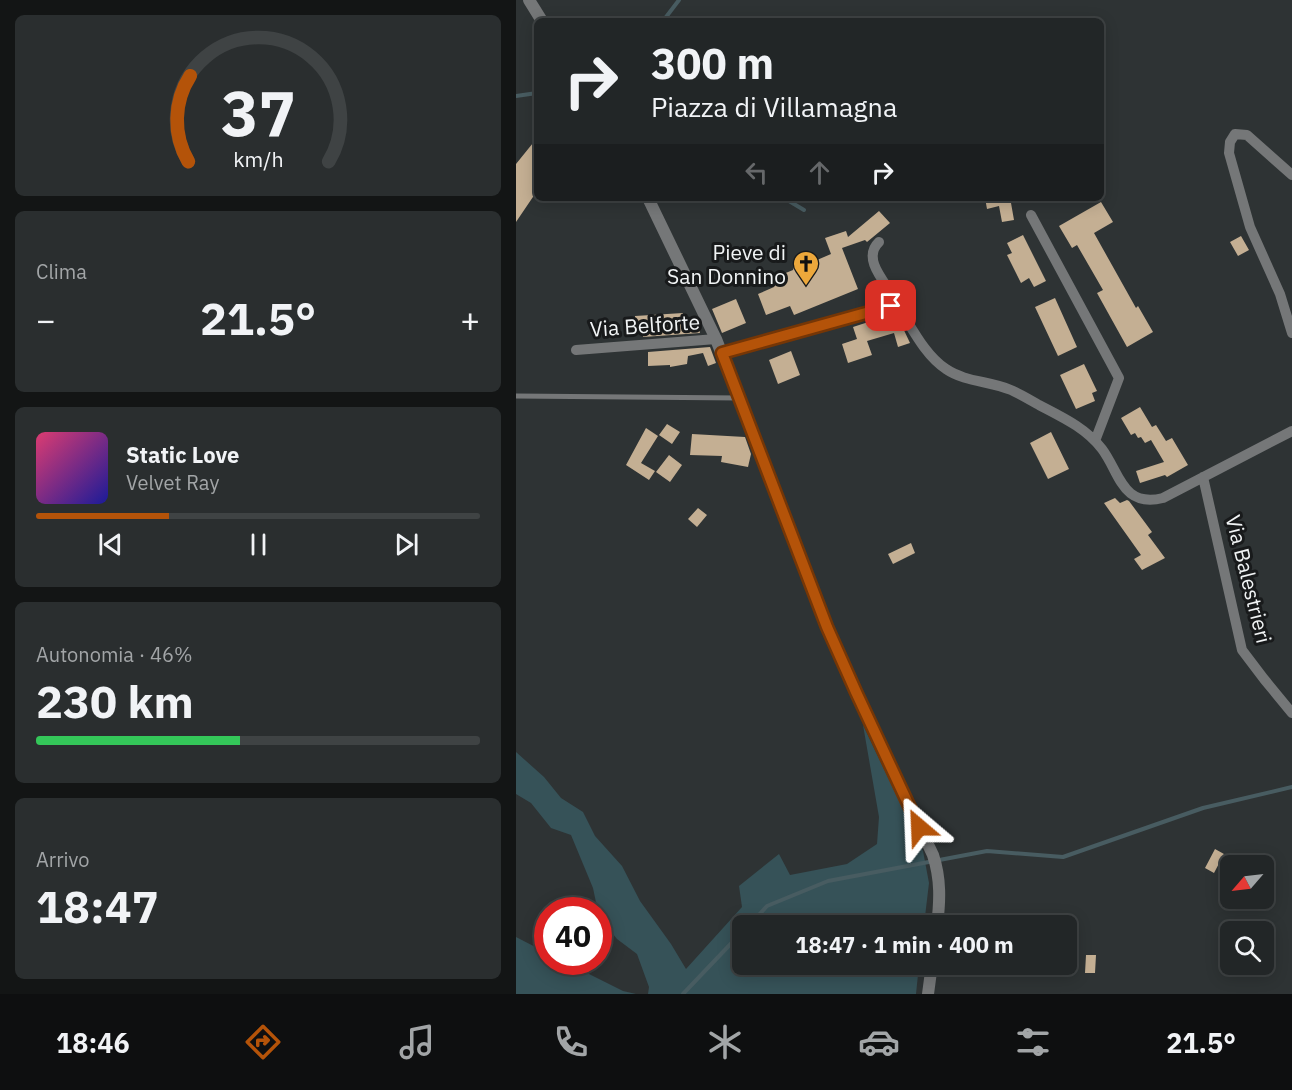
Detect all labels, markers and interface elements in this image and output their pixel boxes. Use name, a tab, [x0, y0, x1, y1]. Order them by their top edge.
text: 300 m	[651, 36, 774, 91]
icon: right	[552, 42, 630, 120]
text: 37	[221, 73, 295, 154]
text: Piazza di Villamagna	[651, 89, 897, 124]
text: km/h	[233, 146, 283, 174]
icon: left	[740, 156, 773, 189]
icon: ahead	[803, 156, 836, 189]
icon: right	[866, 156, 899, 189]
place label: Pieve di San Donnino	[667, 238, 786, 290]
church icon: Pieve di San Donnino	[791, 249, 821, 287]
text: Clima	[36, 258, 87, 285]
pin	[865, 280, 916, 331]
text: 21.5°	[200, 289, 316, 347]
icon: arrive	[874, 289, 907, 322]
text: −	[36, 298, 56, 341]
text: +	[460, 298, 480, 341]
street label: Via Belforte	[589, 307, 701, 343]
text: Static Love	[126, 440, 239, 469]
text: Velvet Ray	[126, 469, 219, 496]
street label: Via Balestrieri	[1220, 512, 1278, 646]
icon: previous	[94, 528, 127, 561]
icon: pause	[242, 528, 275, 561]
icon: next	[390, 528, 423, 561]
text: Autonomia · 46%	[36, 641, 193, 668]
text: 230 km	[36, 672, 194, 730]
position arrow	[887, 795, 951, 859]
text: Arrivo	[36, 846, 89, 873]
north arrow	[1220, 855, 1274, 909]
map controls	[1220, 855, 1274, 975]
text: 18:47	[36, 877, 159, 935]
speed limit sign: 40	[534, 897, 612, 975]
button: search	[1220, 921, 1274, 975]
text: 18:47 · 1 min · 400 m	[795, 930, 1014, 959]
icon: directions	[242, 1021, 284, 1063]
icon: music	[396, 1021, 438, 1063]
icon: phone	[550, 1021, 592, 1063]
icon: climate	[704, 1021, 746, 1063]
icon: car	[858, 1021, 900, 1063]
icon: filters	[1012, 1021, 1054, 1063]
text: 18:46	[56, 1025, 130, 1060]
text: 21.5°	[1166, 1025, 1236, 1060]

